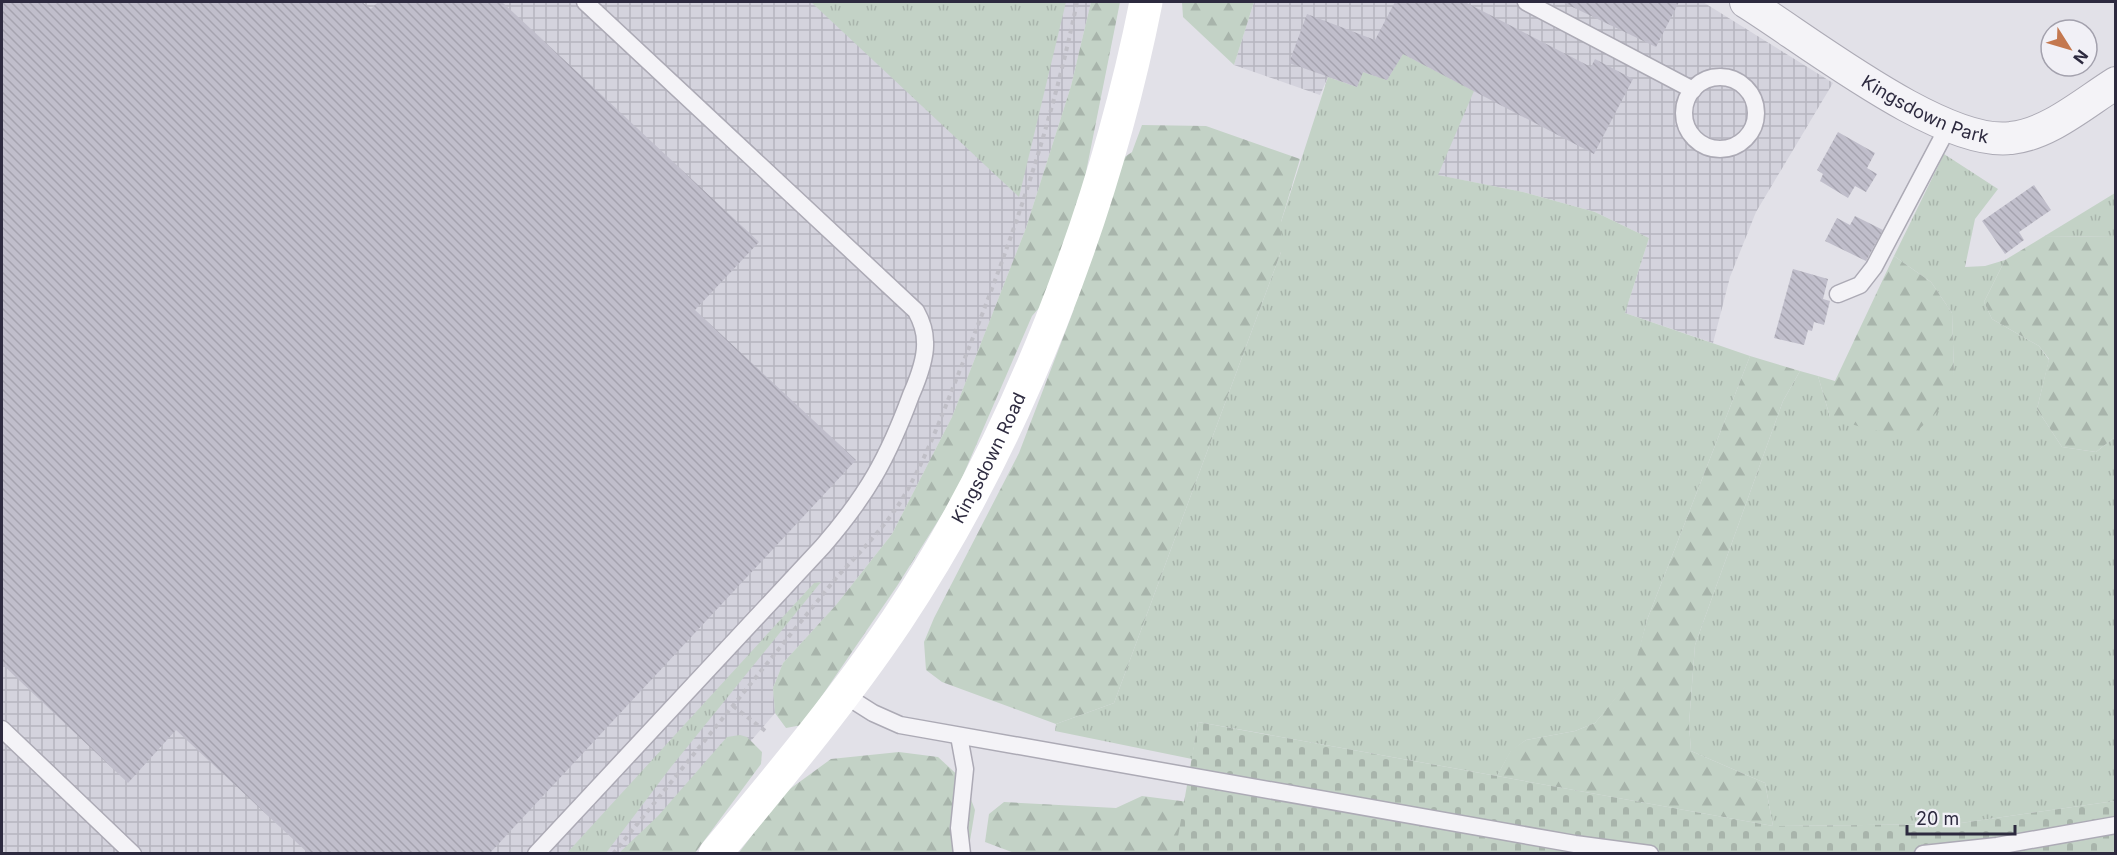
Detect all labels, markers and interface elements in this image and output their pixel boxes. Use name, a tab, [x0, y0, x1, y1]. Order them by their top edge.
north arrow	[2039, 18, 2099, 78]
text: N	[2069, 46, 2093, 68]
street label: Kingsdown Park	[1858, 71, 1991, 147]
street label: Kingsdown Road	[947, 389, 1030, 527]
scale bar	[1907, 798, 2015, 836]
text: 20 m	[1916, 808, 1959, 829]

